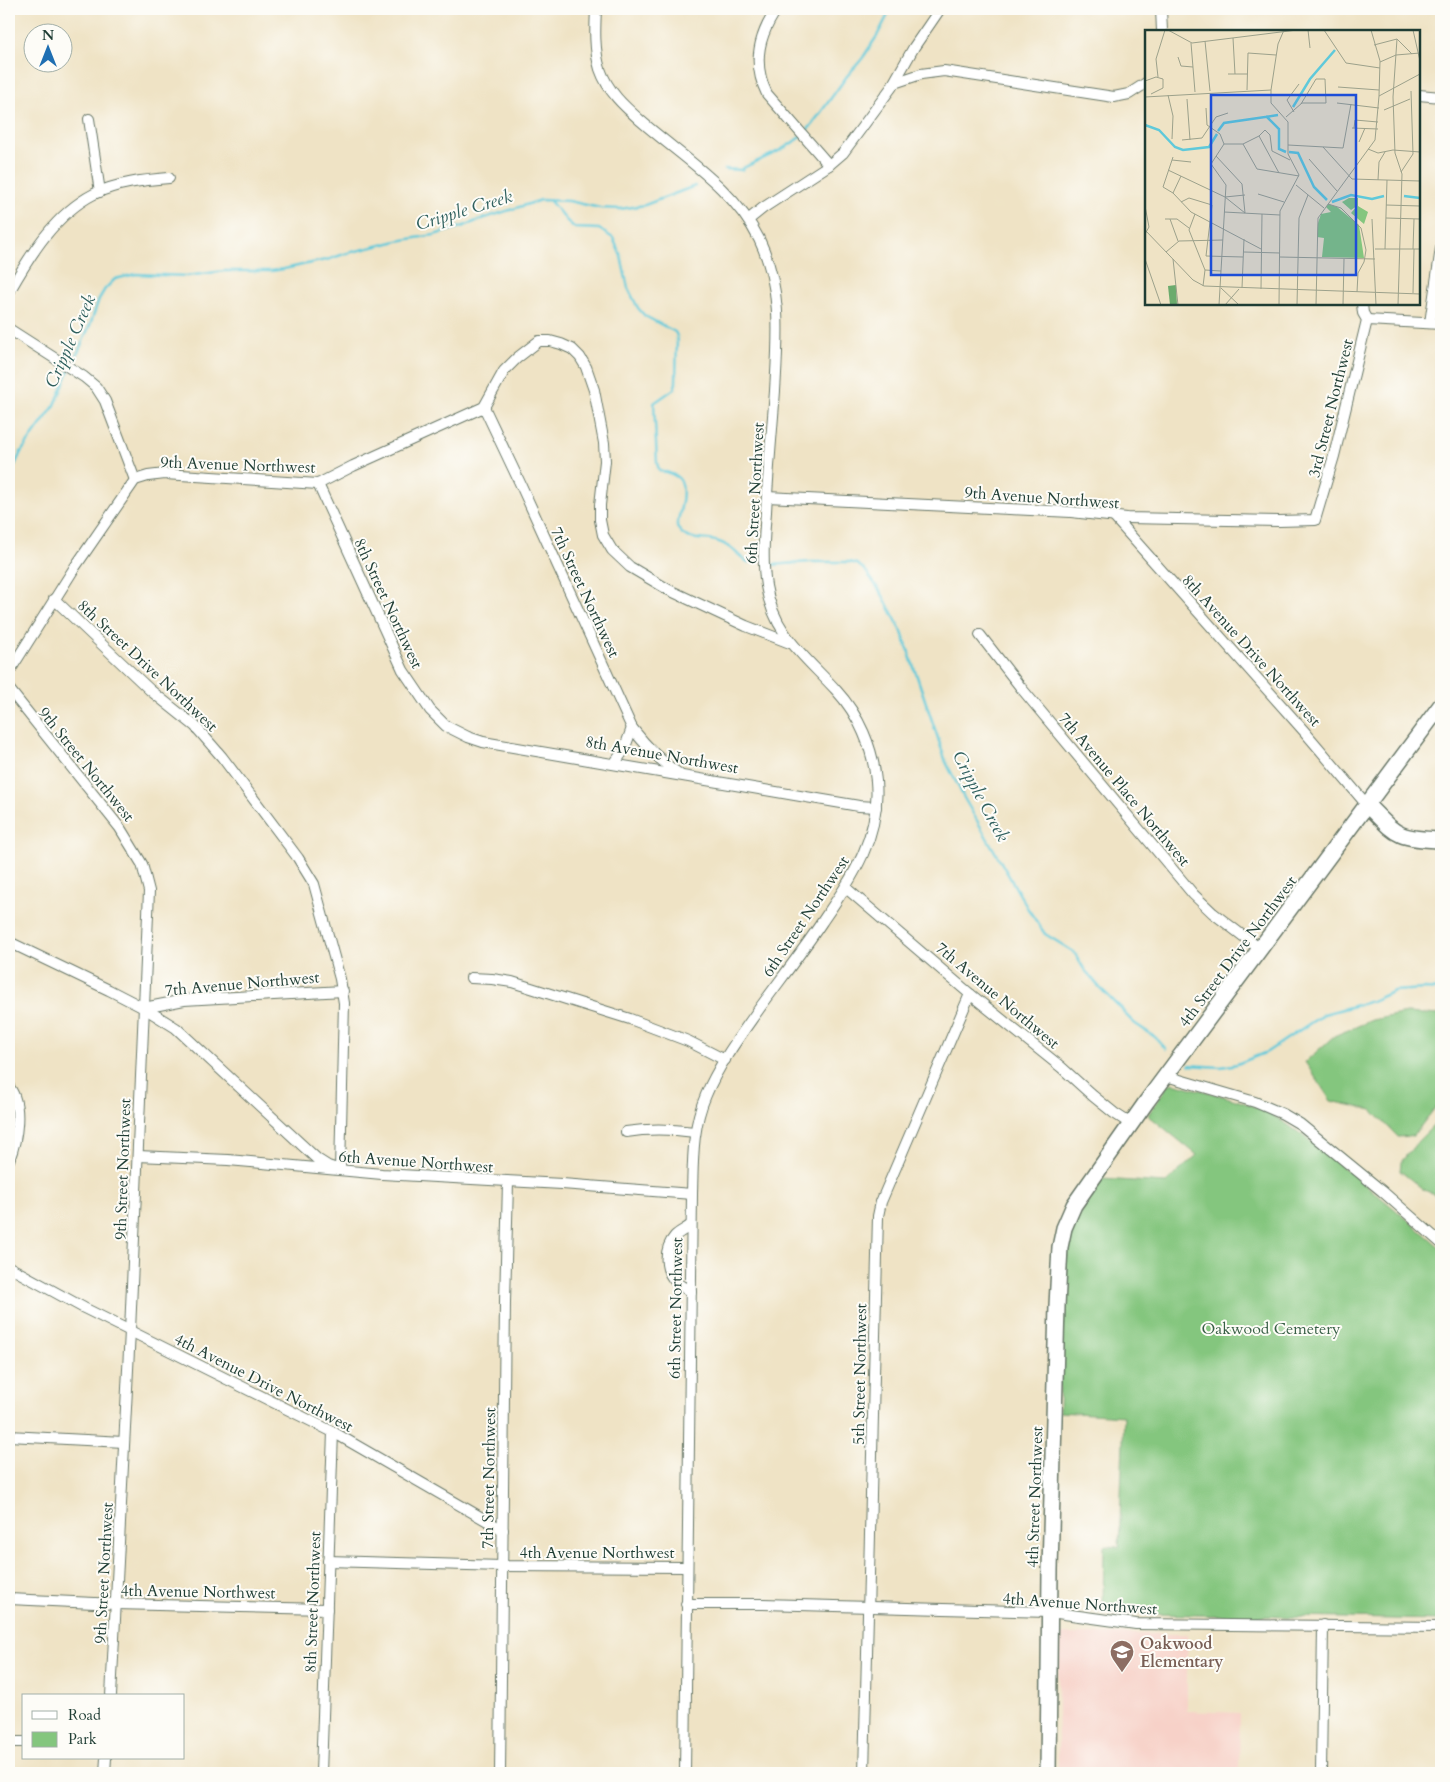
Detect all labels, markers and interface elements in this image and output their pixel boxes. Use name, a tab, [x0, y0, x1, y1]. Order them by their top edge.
north arrow	[22, 22, 72, 72]
text: N	[42, 26, 54, 45]
inset map	[1145, 30, 1420, 305]
water label: Cripple Creek	[413, 184, 516, 237]
water label: Cripple Creek	[39, 290, 102, 392]
street label: 3rd Street Northwest	[1303, 337, 1359, 480]
street label: 6th Street Northwest	[740, 422, 770, 564]
street label: 9th Avenue Northwest	[160, 451, 316, 479]
street label: 9th Avenue Northwest	[964, 482, 1120, 514]
street label: 7th Street Northwest	[545, 524, 625, 661]
street label: 8th Street Northwest	[348, 535, 428, 672]
street label: 8th Avenue Drive Northwest	[1177, 570, 1326, 732]
street label: 8th Street Drive Northwest	[72, 595, 222, 737]
street label: 9th Street Northwest	[33, 703, 139, 827]
street label: 7th Avenue Place Northwest	[1053, 708, 1195, 871]
street label: 8th Avenue Northwest	[584, 731, 740, 779]
water label: Cripple Creek	[946, 746, 1015, 846]
street label: 6th Street Northwest	[757, 852, 855, 981]
street label: 4th Street Drive Northwest	[1173, 871, 1302, 1032]
street label: 7th Avenue Northwest	[931, 938, 1064, 1054]
street label: 7th Avenue Northwest	[164, 966, 320, 1002]
street label: 9th Street Northwest	[110, 1098, 136, 1240]
street label: 6th Avenue Northwest	[338, 1146, 494, 1178]
street label: 6th Street Northwest	[664, 1237, 688, 1379]
street label: 5th Street Northwest	[848, 1303, 872, 1445]
park label: Oakwood Cemetery	[1201, 1318, 1341, 1340]
street label: 4th Avenue Drive Northwest	[170, 1328, 357, 1438]
street label: 7th Street Northwest	[477, 1407, 501, 1549]
street label: 4th Street Northwest	[1022, 1426, 1048, 1568]
street label: 9th Street Northwest	[89, 1502, 119, 1644]
street label: 8th Street Northwest	[300, 1531, 326, 1673]
street label: 4th Avenue Northwest	[520, 1542, 674, 1564]
street label: 4th Avenue Northwest	[120, 1580, 276, 1604]
street label: 4th Avenue Northwest	[1002, 1588, 1158, 1620]
place label: Oakwood Elementary	[1140, 1633, 1223, 1673]
school or university icon: Oakwood Elementary	[1109, 1639, 1135, 1673]
legend	[22, 1694, 185, 1760]
text: Road	[68, 1705, 101, 1725]
text: Park	[68, 1729, 97, 1749]

